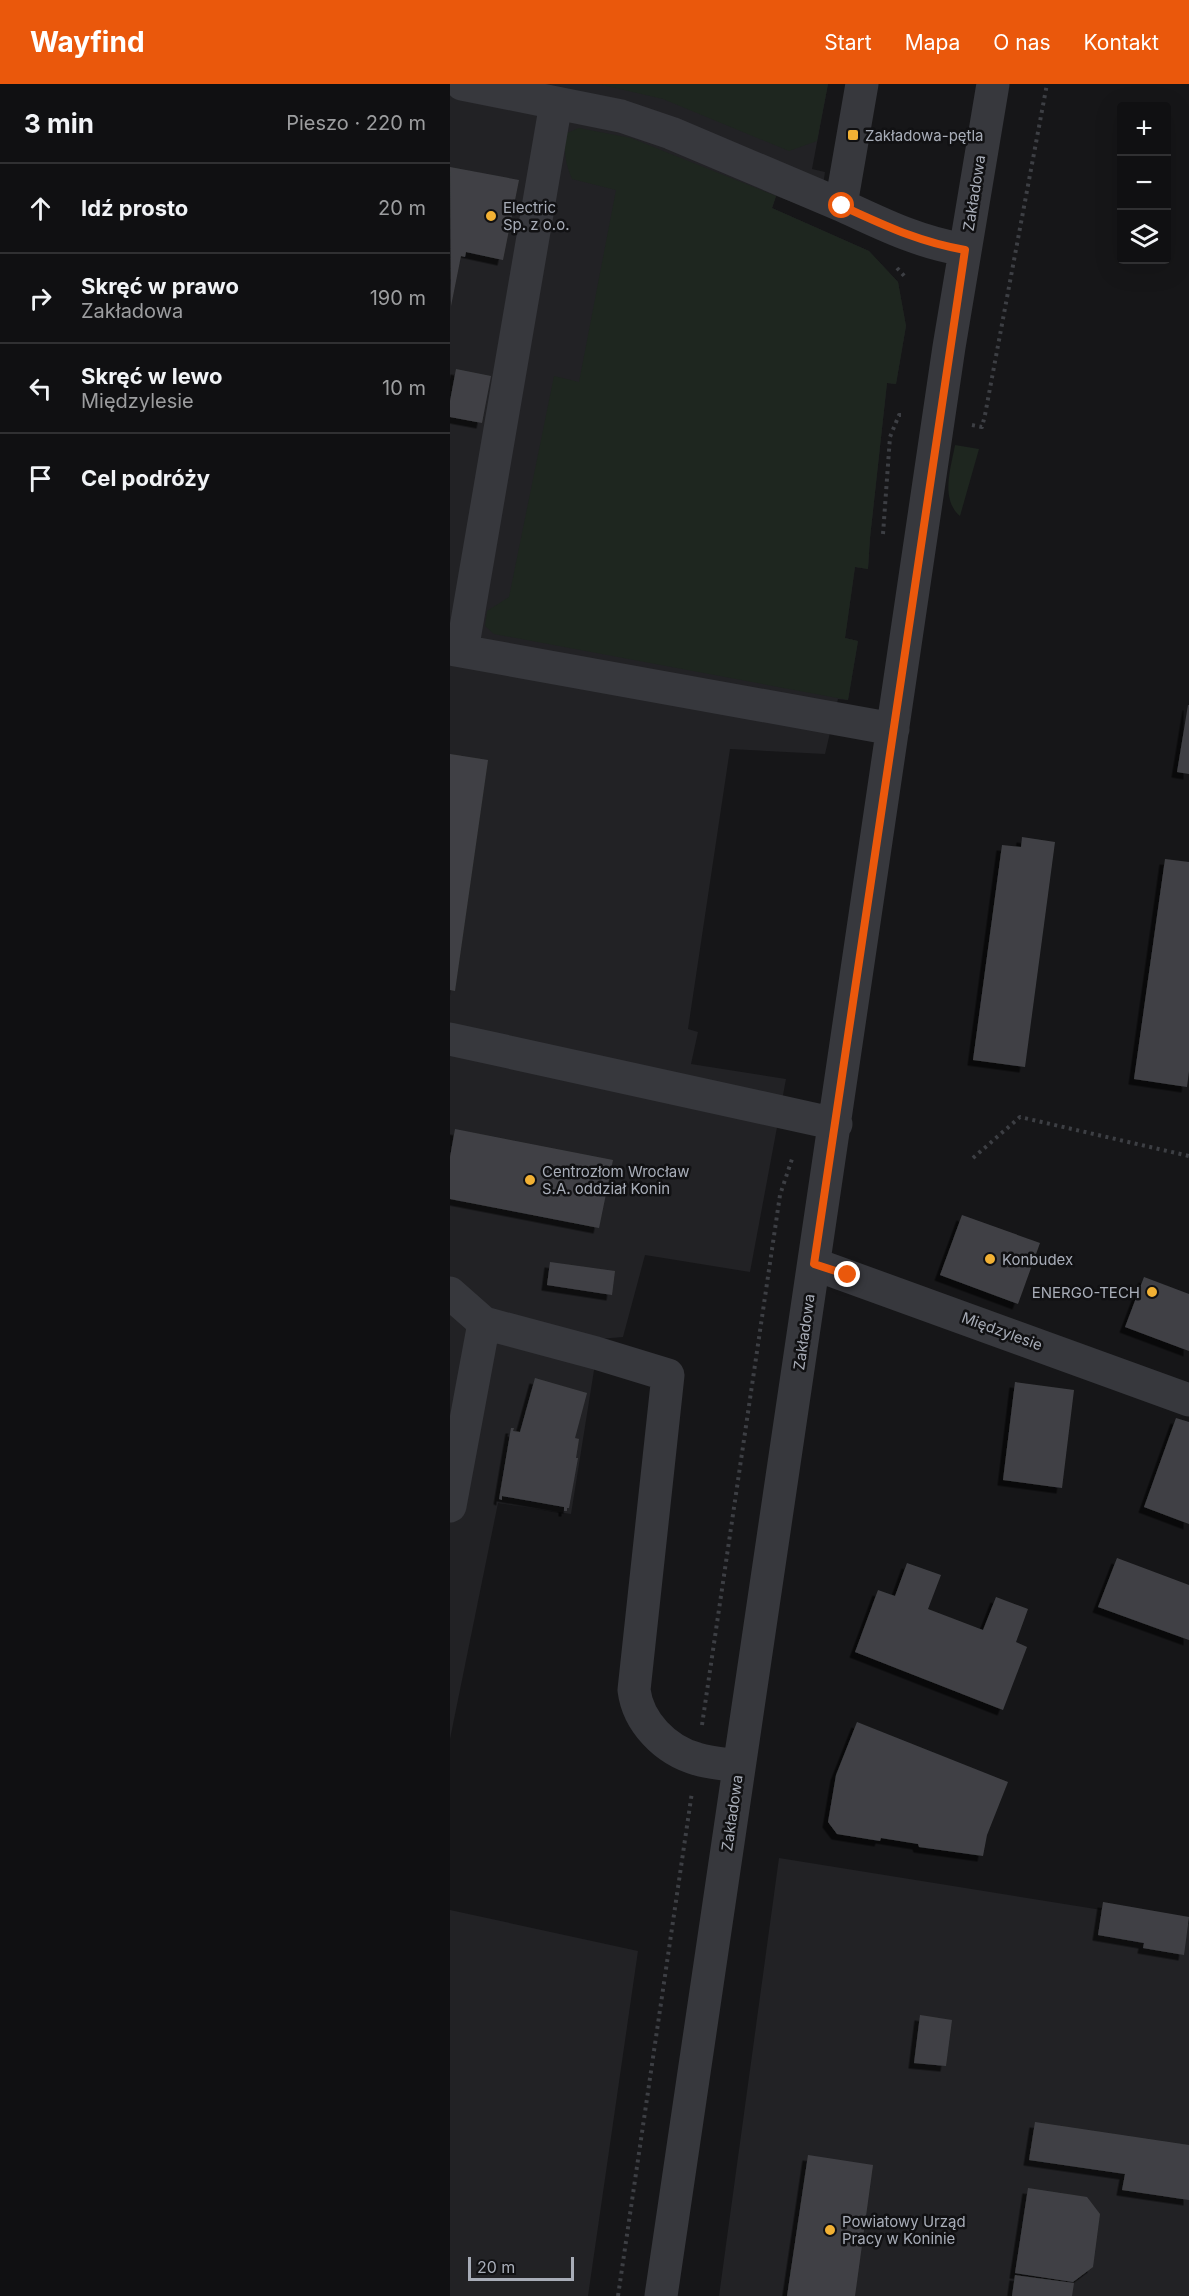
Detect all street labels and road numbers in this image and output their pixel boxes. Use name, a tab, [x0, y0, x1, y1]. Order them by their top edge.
street label: Zakładowa	[959, 154, 989, 232]
street label: Zakładowa	[789, 1293, 819, 1371]
street label: Międzylesie	[959, 1308, 1045, 1354]
street label: Zakładowa	[717, 1774, 747, 1852]

